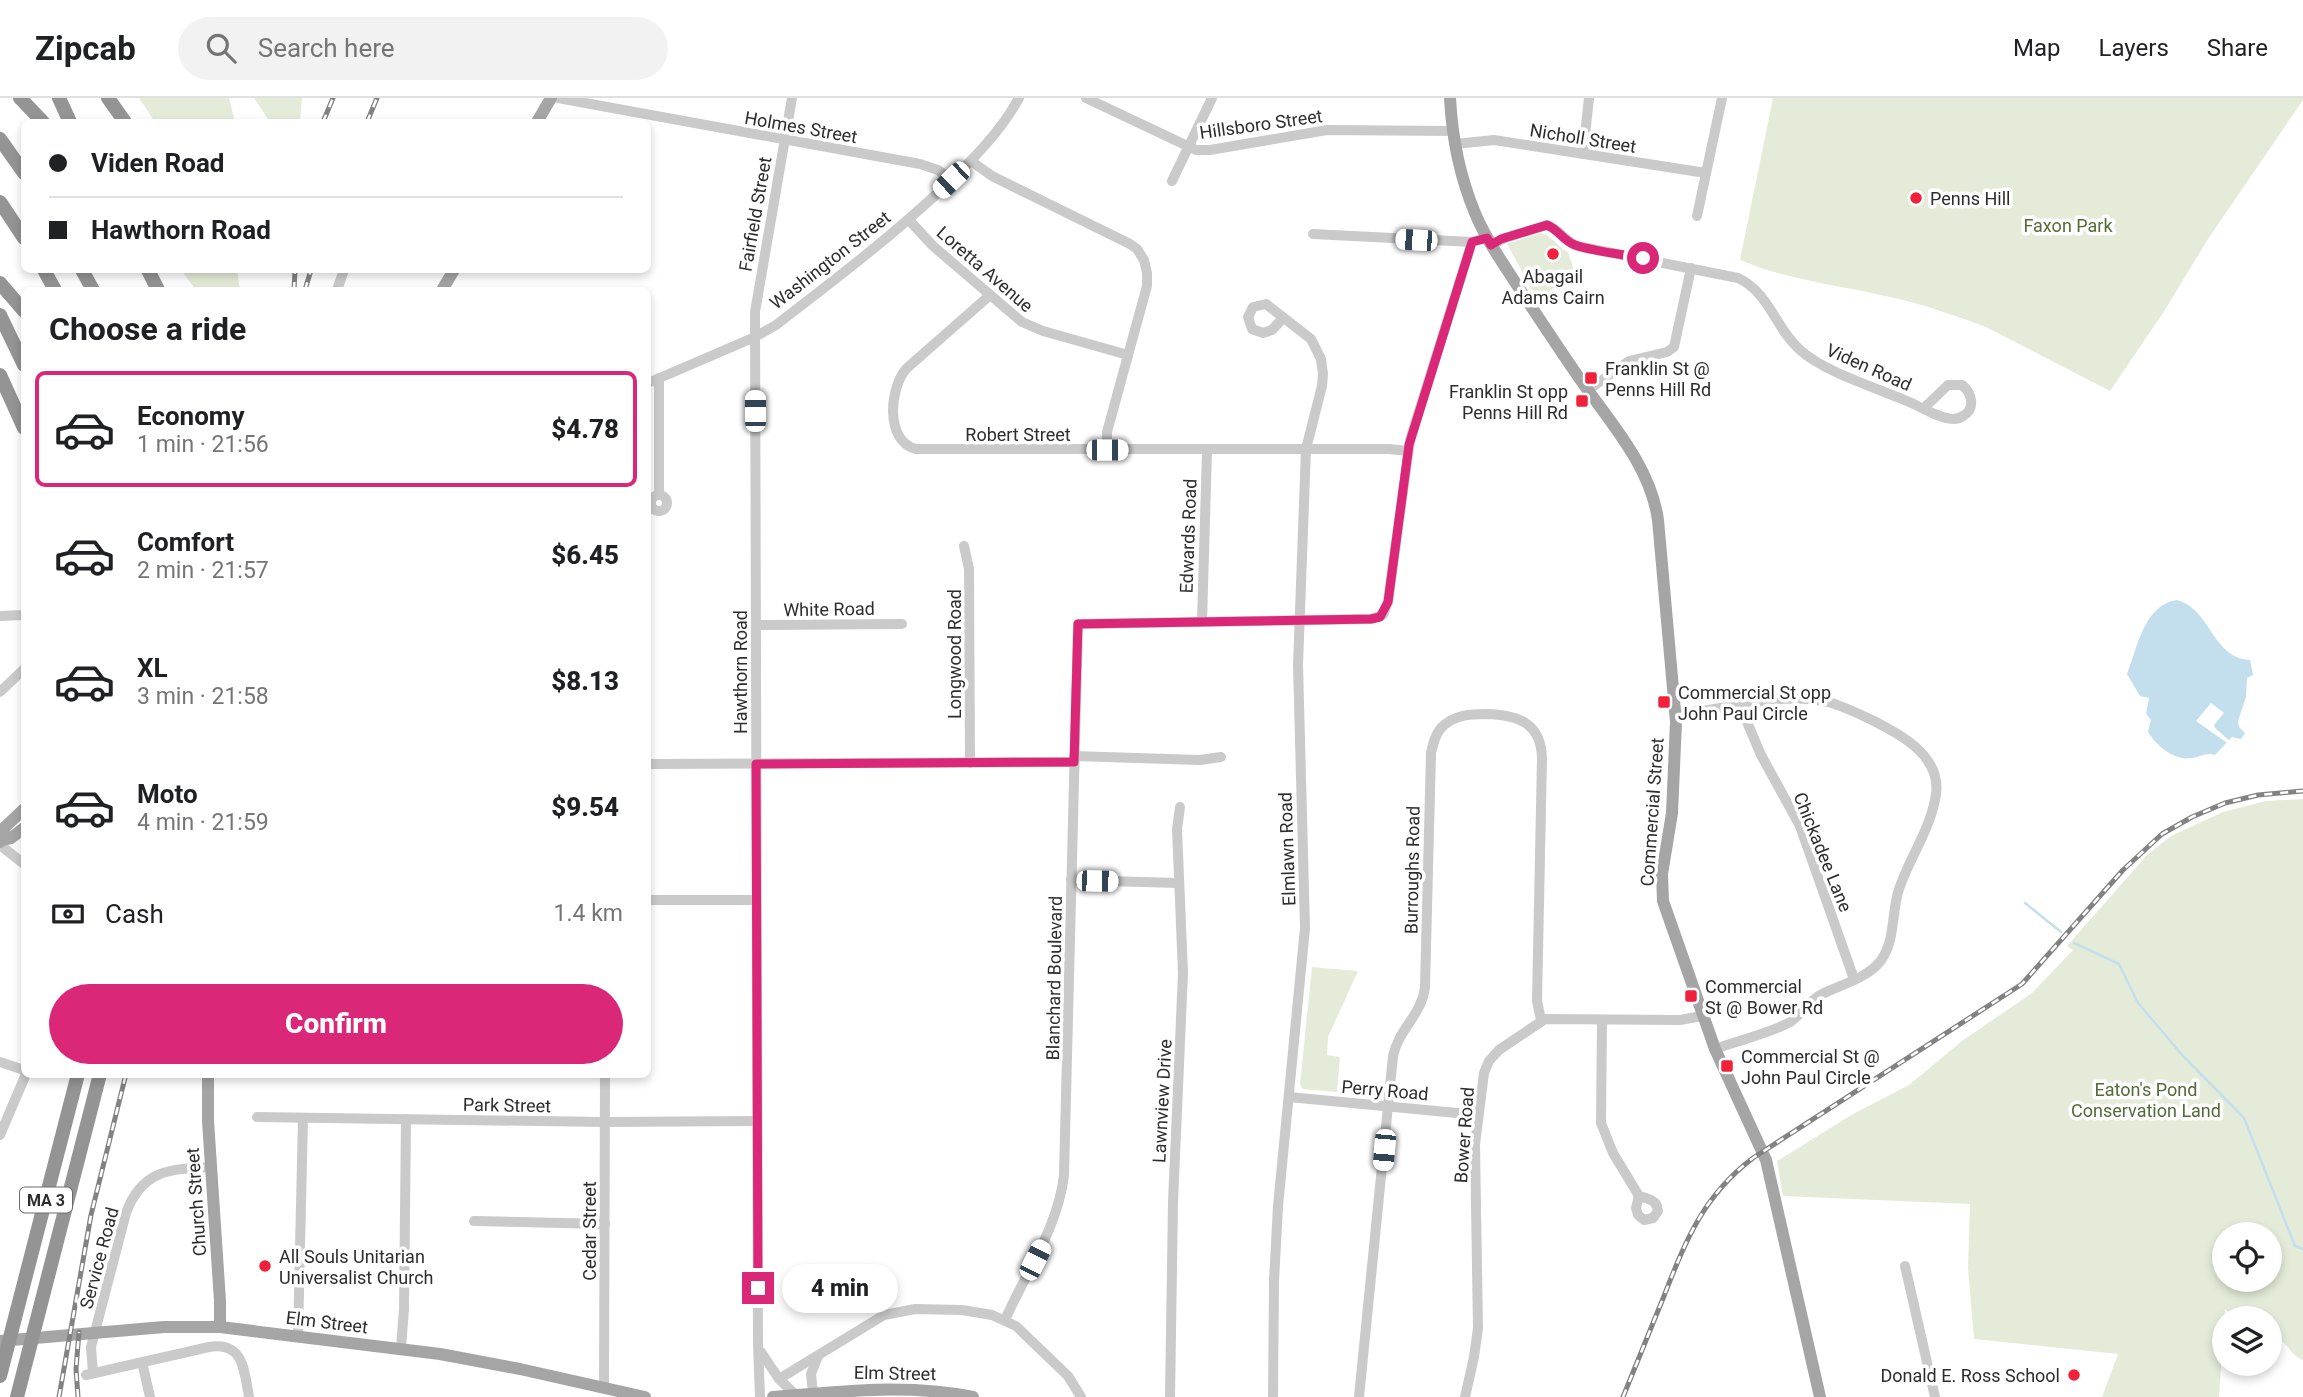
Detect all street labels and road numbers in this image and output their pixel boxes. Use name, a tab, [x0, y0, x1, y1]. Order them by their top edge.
street label: Hillsboro Street	[1198, 105, 1324, 143]
street label: Holmes Street	[743, 107, 859, 147]
street label: Nicholl Street	[1528, 119, 1638, 157]
street label: Fairfield Street	[735, 155, 775, 273]
street label: Washington Street	[766, 206, 894, 314]
street label: Loretta Avenue	[933, 222, 1037, 316]
street label: Viden Road	[1823, 339, 1915, 395]
street label: Robert Street	[965, 424, 1071, 445]
street label: Edwards Road	[1176, 478, 1200, 594]
street label: Longwood Road	[944, 589, 965, 719]
street label: White Road	[783, 598, 875, 620]
street label: Hawthorn Road	[730, 610, 751, 734]
street label: Commercial Street	[1636, 737, 1668, 887]
street label: Chickadee Lane	[1789, 789, 1857, 915]
street label: Elmlawn Road	[1275, 792, 1299, 906]
street label: Burroughs Road	[1400, 806, 1424, 934]
street label: Blanchard Boulevard	[1042, 895, 1066, 1061]
street label: Lawnview Drive	[1148, 1039, 1176, 1163]
street label: Perry Road	[1341, 1076, 1429, 1104]
street label: Bower Road	[1450, 1086, 1478, 1184]
street label: Park Street	[463, 1094, 551, 1116]
street label: Church Street	[182, 1147, 210, 1257]
street label: Cedar Street	[579, 1181, 600, 1281]
road number: MA 3	[20, 1188, 72, 1212]
street label: Service Road	[75, 1205, 123, 1311]
street label: Elm Street	[285, 1307, 369, 1337]
street label: Elm Street	[854, 1362, 936, 1384]

